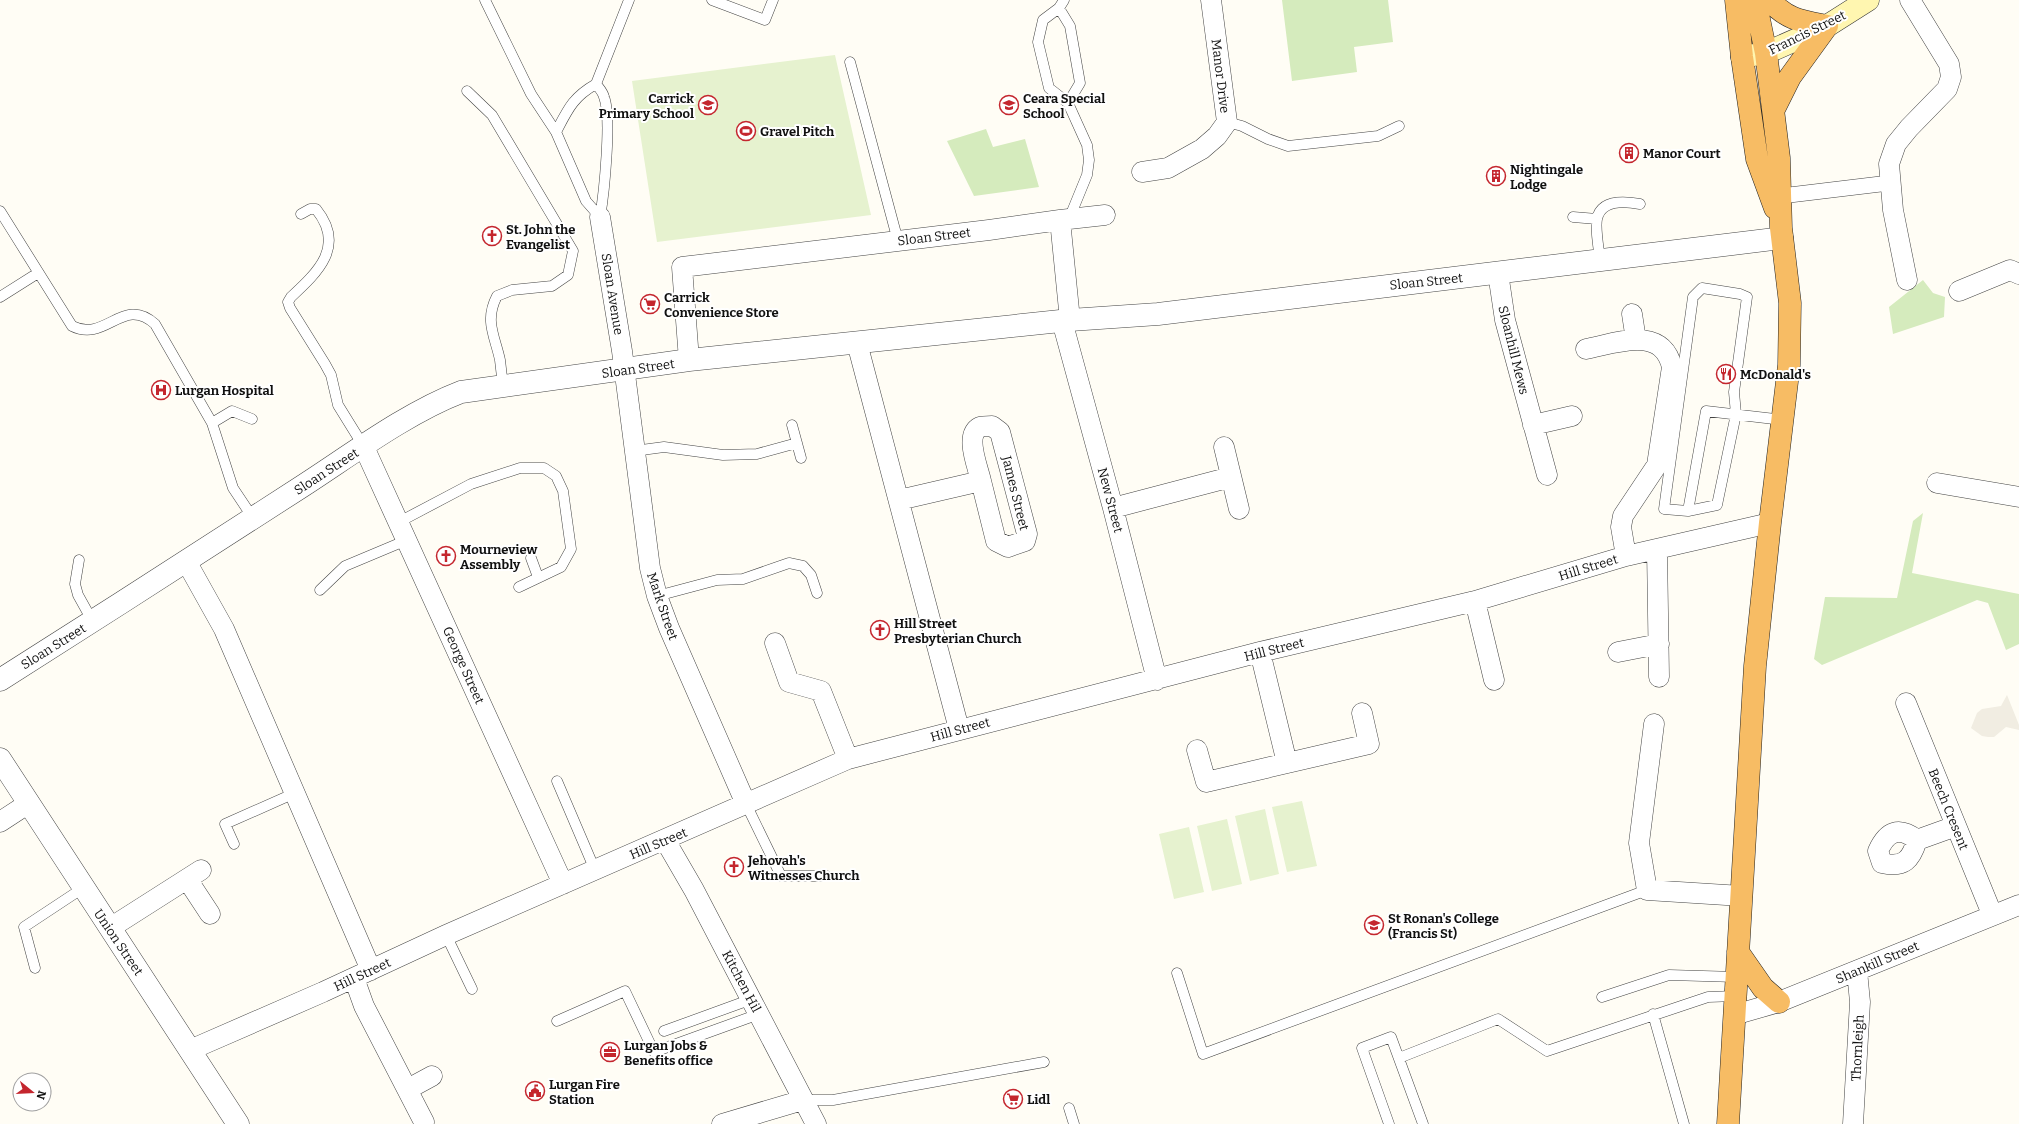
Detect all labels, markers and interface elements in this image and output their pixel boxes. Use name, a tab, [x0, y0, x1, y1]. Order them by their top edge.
street label: Francis Street	[1766, 7, 1848, 58]
street label: Manor Drive	[1209, 38, 1232, 114]
place label: Carrick Primary School	[599, 91, 694, 121]
place label: Ceara Special School	[1023, 91, 1105, 121]
school or university icon: Carrick Primary School	[697, 94, 719, 116]
school or university icon: Ceara Special School	[998, 94, 1020, 116]
sports icon: Gravel Pitch	[735, 120, 757, 142]
place label: Gravel Pitch	[760, 124, 835, 139]
building icon: Manor Court	[1618, 142, 1640, 164]
place label: Manor Court	[1643, 146, 1721, 161]
place label: Nightingale Lodge	[1510, 162, 1583, 192]
building icon: Nightingale Lodge	[1485, 165, 1507, 187]
place label: St. John the Evangelist	[506, 222, 575, 252]
church icon: St. John the Evangelist	[481, 225, 503, 247]
street label: Sloan Street	[897, 225, 972, 248]
street label: Sloan Avenue	[599, 252, 626, 336]
street label: Sloan Street	[1389, 270, 1464, 293]
place label: Carrick Convenience Store	[664, 290, 779, 320]
supermarket icon: Carrick Convenience Store	[639, 293, 661, 315]
street label: Sloanhill Mews	[1495, 304, 1532, 396]
street label: Sloan Street	[601, 356, 676, 381]
restaurant icon: McDonald's	[1715, 363, 1737, 385]
place label: McDonald's	[1740, 367, 1811, 382]
hospital icon: Lurgan Hospital	[150, 379, 172, 401]
place label: Lurgan Hospital	[175, 383, 274, 398]
street label: Sloan Street	[291, 445, 361, 498]
street label: James Street	[999, 453, 1032, 532]
street label: New Street	[1095, 466, 1126, 535]
place label: Mourneview Assembly	[460, 542, 537, 572]
church icon: Mourneview Assembly	[435, 545, 457, 567]
street label: Hill Street	[1557, 551, 1620, 584]
street label: Mark Street	[644, 570, 681, 642]
place label: Hill Street Presbyterian Church	[894, 616, 1022, 646]
church icon: Hill Street Presbyterian Church	[869, 619, 891, 641]
street label: Sloan Street	[18, 620, 89, 672]
street label: George Street	[440, 624, 487, 706]
street label: Hill Street	[1243, 635, 1306, 664]
street label: Hill Street	[929, 714, 992, 745]
street label: Beech Cresent	[1925, 766, 1972, 852]
street label: Hill Street	[627, 825, 689, 862]
place label: Jehovah's Witnesses Church	[747, 853, 860, 883]
church icon: Jehovah's Witnesses Church	[723, 856, 745, 878]
street label: Union Street	[91, 906, 146, 979]
place label: St Ronan's College (Francis St)	[1388, 911, 1499, 941]
school or university icon: St Ronan's College (Francis St)	[1363, 914, 1385, 936]
street label: Shankill Street	[1833, 938, 1921, 987]
street label: Kitchen Hil	[719, 948, 764, 1015]
street label: Hill Street	[331, 955, 393, 994]
street label: Thornleigh	[1848, 1014, 1867, 1082]
place label: Lurgan Jobs & Benefits office	[624, 1038, 713, 1068]
office icon: Lurgan Jobs & Benefits office	[599, 1041, 621, 1063]
north arrow	[12, 1072, 52, 1112]
place label: Lurgan Fire Station	[549, 1077, 620, 1107]
public building icon: Lurgan Fire Station	[524, 1080, 546, 1102]
supermarket icon: Lidl	[1002, 1088, 1024, 1110]
text: N	[33, 1089, 49, 1101]
place label: Lidl	[1027, 1092, 1050, 1107]

